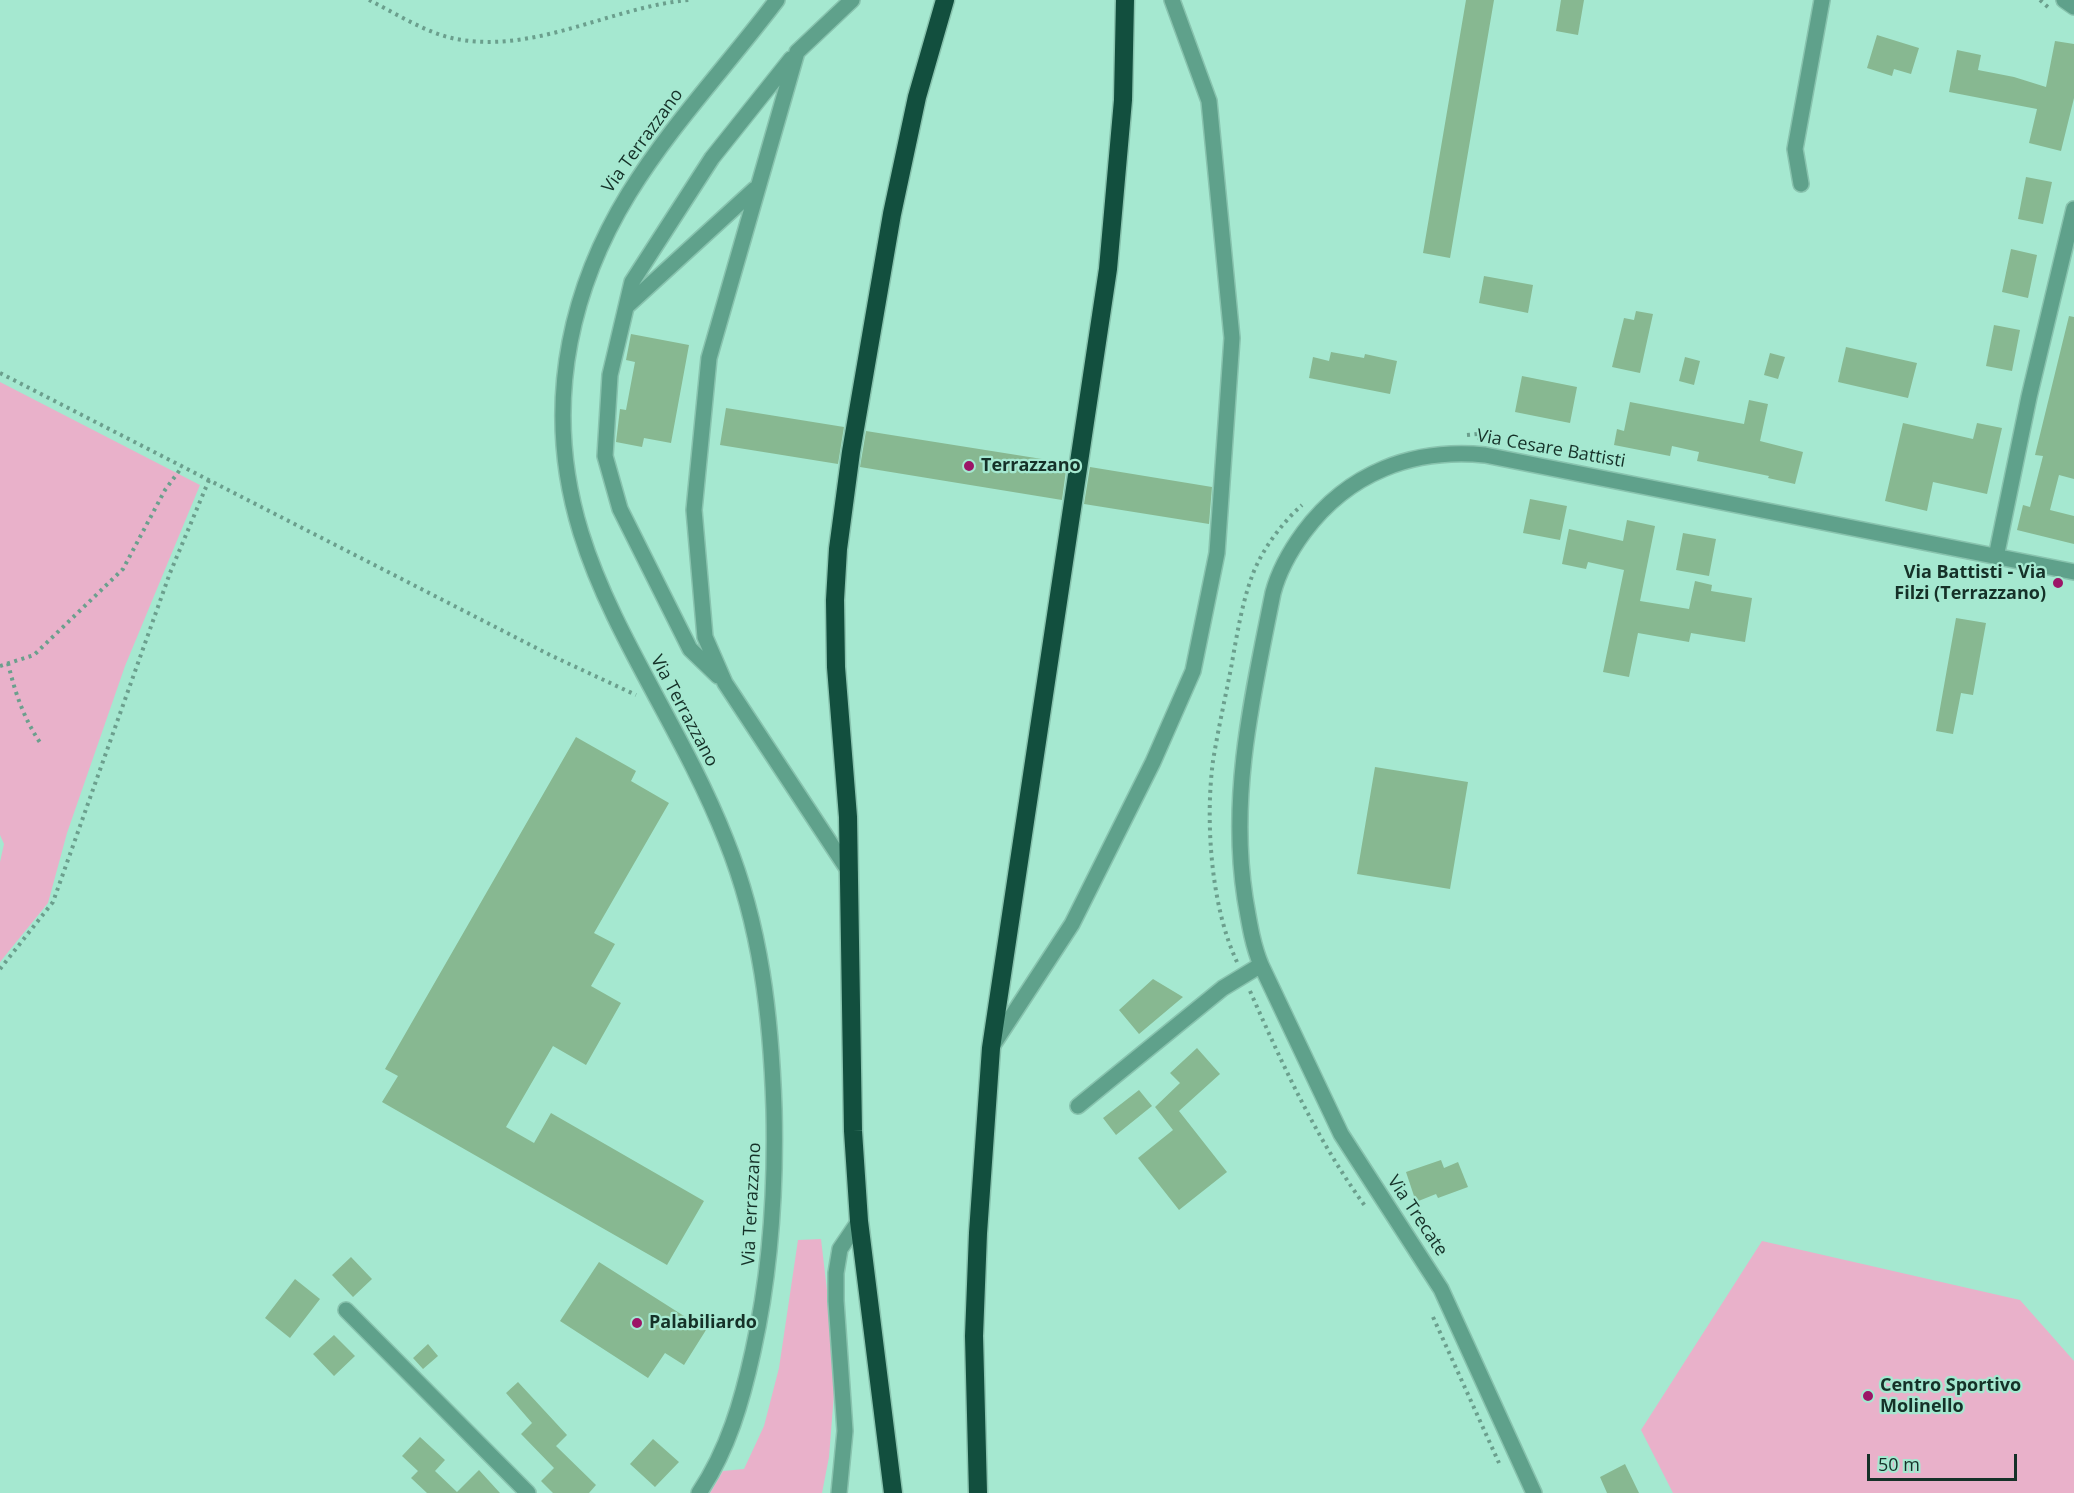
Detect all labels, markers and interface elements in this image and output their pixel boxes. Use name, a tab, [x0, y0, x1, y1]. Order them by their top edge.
street label: Via Terrazzano	[598, 85, 688, 197]
street label: Via Cesare Battisti	[1475, 425, 1627, 473]
place label: Terrazzano	[981, 455, 1081, 477]
marker: Terrazzano	[962, 459, 976, 473]
place label: Via Battisti - Via Filzi (Terrazzano)	[1894, 562, 2046, 604]
marker: Via Battisti - Via Filzi (Terrazzano)	[2051, 576, 2065, 590]
street label: Via Terrazzano	[645, 651, 723, 771]
street label: Via Terrazzano	[738, 1142, 766, 1266]
street label: Via Trecate	[1382, 1172, 1452, 1260]
place label: Palabiliardo	[649, 1312, 757, 1334]
marker: Palabiliardo	[630, 1316, 644, 1330]
place label: Centro Sportivo Molinello	[1880, 1375, 2021, 1418]
marker: Centro Sportivo Molinello	[1861, 1389, 1875, 1403]
scale bar	[1870, 1442, 2020, 1480]
text: 50 m	[1878, 1452, 1920, 1476]

